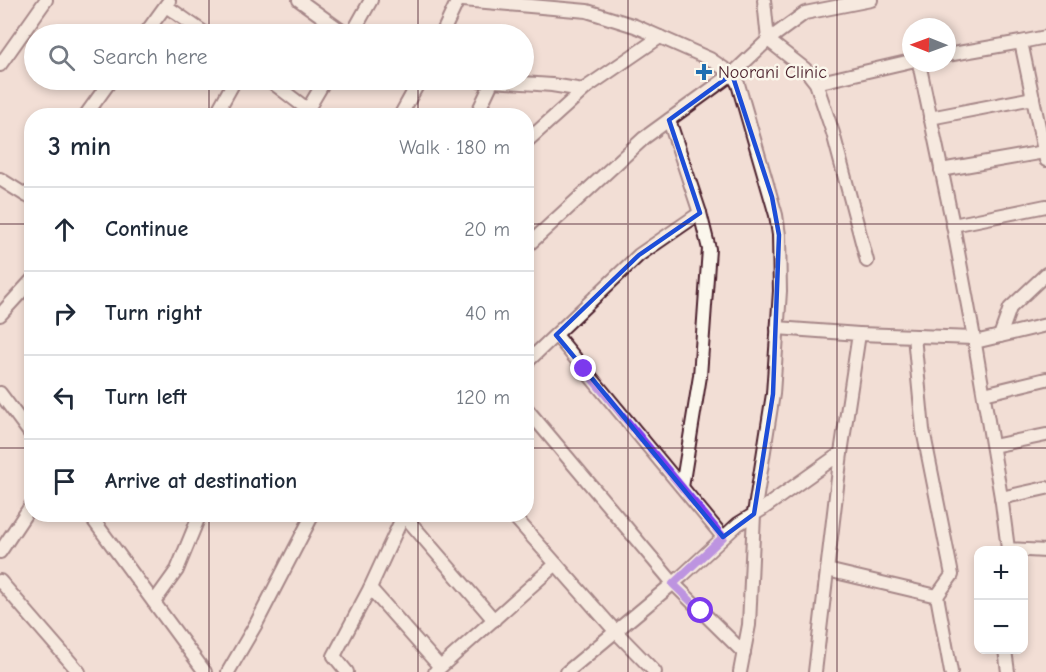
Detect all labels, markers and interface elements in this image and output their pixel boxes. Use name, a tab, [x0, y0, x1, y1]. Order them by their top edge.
north arrow	[902, 18, 956, 72]
search box	[24, 24, 534, 90]
icon: search	[45, 41, 78, 74]
text: Search here	[93, 44, 208, 70]
place label: Noorani Clinic	[718, 62, 827, 83]
marker: Noorani Clinic	[695, 63, 713, 81]
text: 3 min	[48, 132, 111, 162]
text: Walk · 180 m	[399, 136, 510, 159]
icon: ahead	[48, 213, 81, 246]
text: Continue	[105, 216, 188, 242]
text: 20 m	[464, 218, 510, 241]
icon: right	[48, 297, 81, 330]
text: Turn right	[105, 300, 202, 326]
text: 40 m	[465, 302, 510, 325]
route end	[570, 355, 596, 381]
icon: left	[48, 381, 81, 414]
text: Turn left	[105, 384, 187, 410]
text: 120 m	[456, 386, 510, 409]
icon: arrive	[48, 465, 81, 498]
text: Arrive at destination	[105, 468, 297, 494]
map controls	[974, 546, 1028, 654]
button: +	[974, 546, 1028, 600]
route start	[687, 597, 713, 623]
button: −	[974, 600, 1028, 654]

